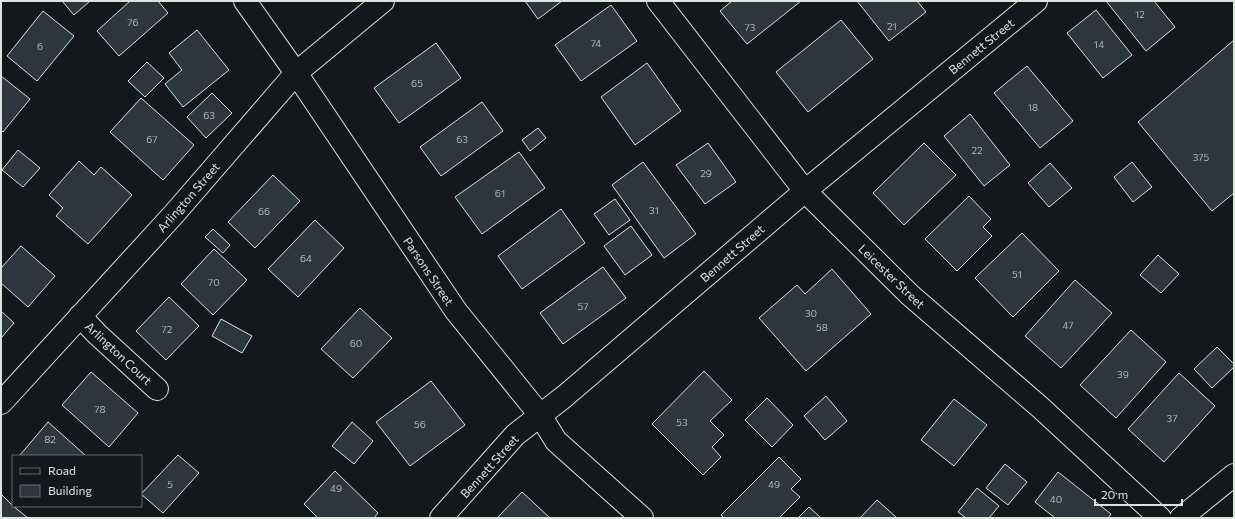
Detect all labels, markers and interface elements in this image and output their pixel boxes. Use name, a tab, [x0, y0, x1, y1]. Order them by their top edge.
house number: 12	[1135, 8, 1145, 20]
street label: Bennett Street	[945, 15, 1017, 77]
house number: 76	[127, 16, 139, 28]
house number: 21	[887, 20, 897, 32]
house number: 73	[745, 21, 756, 33]
house number: 74	[591, 37, 601, 49]
house number: 14	[1094, 38, 1104, 50]
house number: 6	[37, 40, 43, 52]
house number: 65	[411, 77, 423, 89]
house number: 18	[1028, 101, 1038, 113]
house number: 63	[203, 109, 215, 121]
house number: 67	[146, 133, 158, 145]
house number: 63	[456, 133, 468, 145]
house number: 22	[971, 144, 983, 156]
house number: 375	[1193, 151, 1210, 163]
street label: Arlington Street	[154, 159, 222, 235]
house number: 29	[700, 167, 712, 179]
house number: 61	[495, 187, 505, 199]
house number: 31	[649, 204, 659, 216]
house number: 66	[258, 205, 270, 217]
street label: Bennett Street	[697, 221, 767, 285]
street label: Parsons Street	[401, 234, 457, 308]
street label: Leicester Street	[856, 241, 928, 311]
house number: 64	[300, 252, 312, 264]
house number: 51	[1012, 268, 1022, 280]
house number: 70	[208, 276, 220, 288]
house number: 57	[577, 300, 589, 312]
house number: 30	[805, 307, 817, 319]
street label: Arlington Court	[83, 319, 155, 387]
house number: 47	[1062, 319, 1074, 331]
house number: 58	[816, 321, 828, 333]
house number: 72	[162, 323, 173, 335]
house number: 60	[350, 337, 362, 349]
house number: 39	[1117, 368, 1129, 380]
house number: 78	[94, 403, 106, 415]
house number: 37	[1167, 412, 1177, 424]
house number: 53	[676, 416, 688, 428]
house number: 56	[414, 418, 426, 430]
street label: Bennett Street	[457, 431, 521, 500]
house number: 82	[44, 433, 56, 445]
legend	[12, 455, 142, 507]
text: Road	[48, 463, 76, 477]
house number: 5	[167, 478, 173, 490]
house number: 49	[768, 478, 780, 490]
scale bar	[1095, 481, 1182, 507]
house number: 49	[330, 482, 342, 494]
text: Building	[48, 483, 92, 497]
text: 20 m	[1101, 487, 1128, 501]
house number: 40	[1050, 493, 1062, 505]

